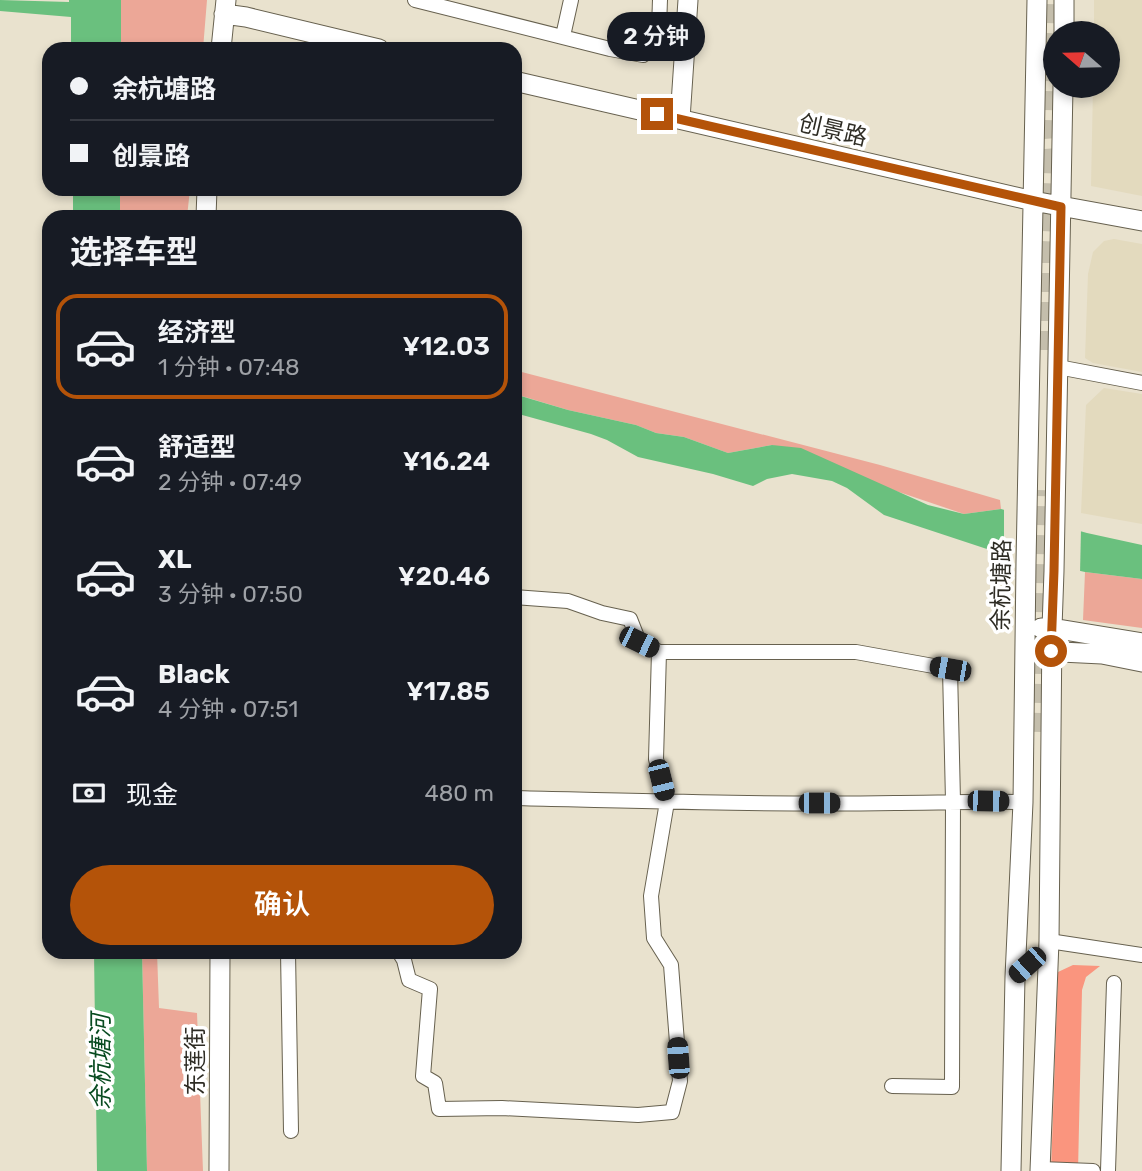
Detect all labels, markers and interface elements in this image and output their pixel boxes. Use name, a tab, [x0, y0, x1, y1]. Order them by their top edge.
callout: 2 分钟	[608, 12, 706, 61]
north arrow	[1043, 21, 1120, 98]
map controls	[1043, 21, 1120, 98]
text: 2 分钟	[623, 22, 689, 50]
text: 余杭塘路	[112, 74, 216, 105]
route end	[641, 98, 673, 130]
street label: 创景路	[796, 109, 870, 151]
text: 创景路	[112, 141, 190, 172]
text: 选择车型	[70, 233, 198, 271]
icon: car	[74, 315, 137, 378]
text: 经济型	[158, 317, 236, 348]
text: ¥12.03	[403, 331, 490, 362]
text: 1 分钟 · 07:48	[158, 353, 300, 381]
icon: car	[74, 430, 137, 493]
text: 舒适型	[158, 432, 236, 463]
text: ¥16.24	[403, 446, 490, 477]
text: 2 分钟 · 07:49	[158, 468, 302, 496]
street label: 余杭塘路	[986, 539, 1016, 631]
text: XL	[158, 544, 191, 575]
icon: car	[74, 545, 137, 608]
text: ¥20.46	[398, 561, 490, 592]
text: 3 分钟 · 07:50	[158, 580, 303, 608]
car	[616, 623, 663, 661]
route start	[1035, 635, 1067, 667]
car	[928, 655, 973, 683]
text: Black	[158, 659, 230, 690]
icon: car	[74, 660, 137, 723]
text: ¥17.85	[406, 676, 490, 707]
text: 4 分钟 · 07:51	[158, 695, 298, 723]
car	[646, 757, 677, 803]
icon: cash	[70, 774, 108, 812]
text: 480 m	[424, 779, 494, 807]
text: 现金	[126, 780, 178, 811]
car	[967, 790, 1010, 812]
car	[799, 793, 841, 814]
button: 确认	[70, 865, 494, 945]
car	[1005, 943, 1050, 987]
water label: 余杭塘河	[87, 1010, 115, 1110]
street label: 东莲街	[181, 1027, 209, 1096]
car	[667, 1036, 690, 1080]

